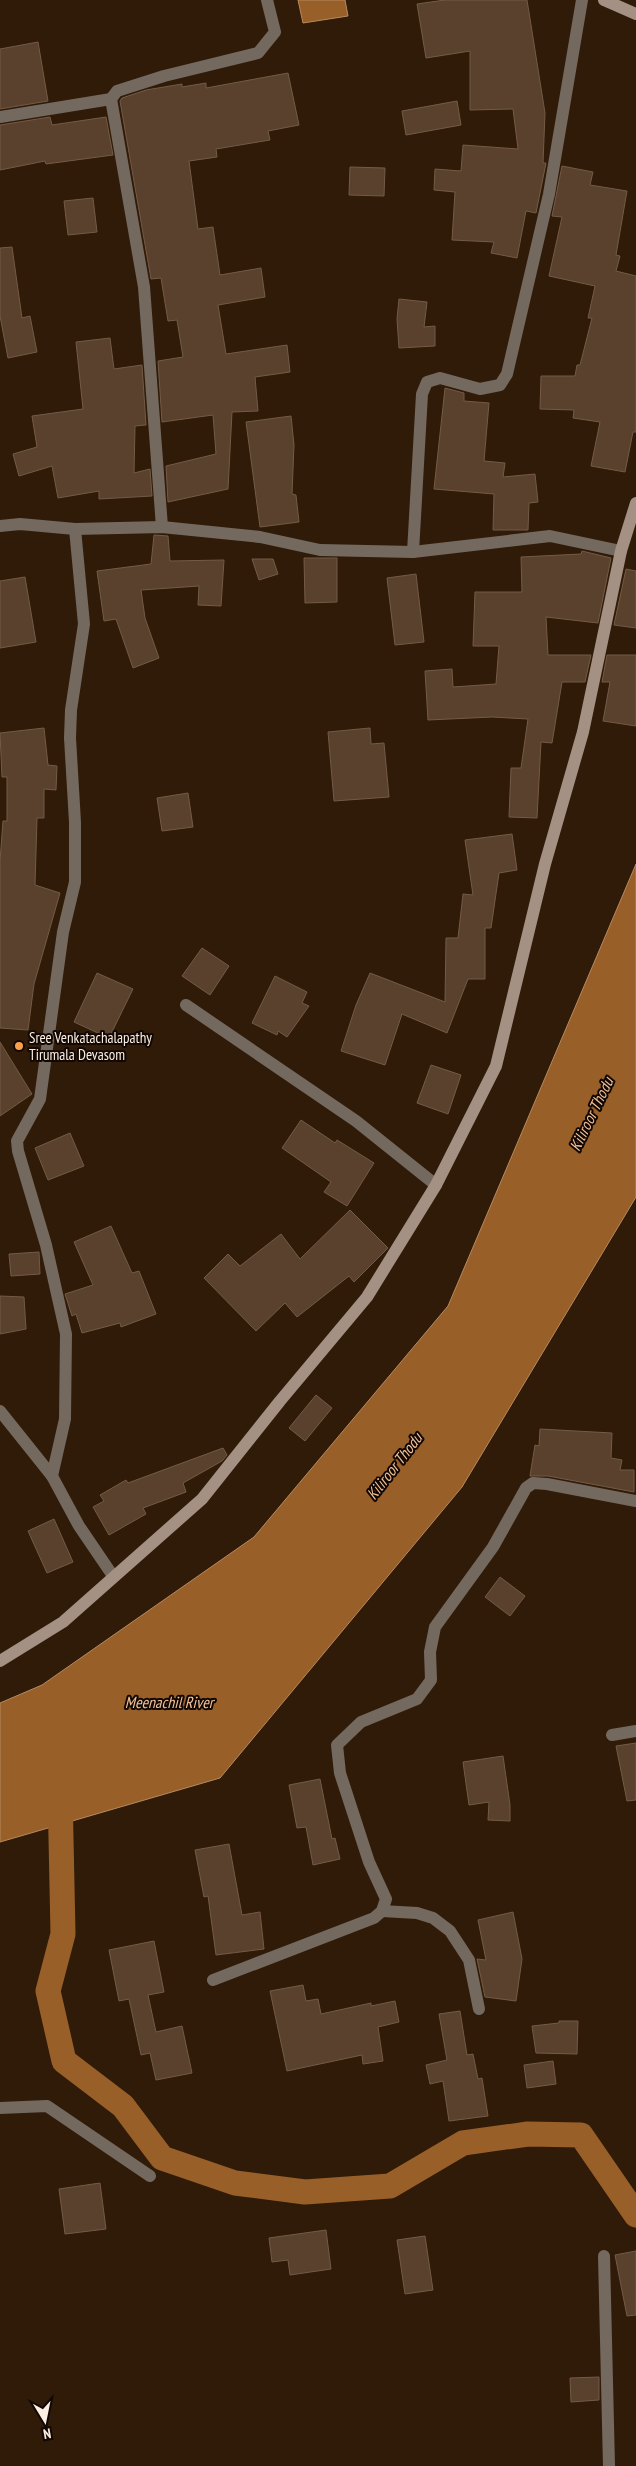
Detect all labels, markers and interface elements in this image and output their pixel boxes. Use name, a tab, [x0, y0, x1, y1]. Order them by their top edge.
place label: Sree Venkatachalapathy Tirumala Devasom	[29, 1028, 152, 1064]
marker: Sree Venkatachalapathy Tirumala Devasom	[13, 1040, 25, 1052]
water label: Kiliroor Thodu	[565, 1073, 618, 1154]
water label: Kiliroor Thodu	[362, 1428, 427, 1503]
water label: Meenachil River	[125, 1692, 216, 1712]
north arrow	[20, 2396, 70, 2446]
text: N	[42, 2424, 53, 2443]

